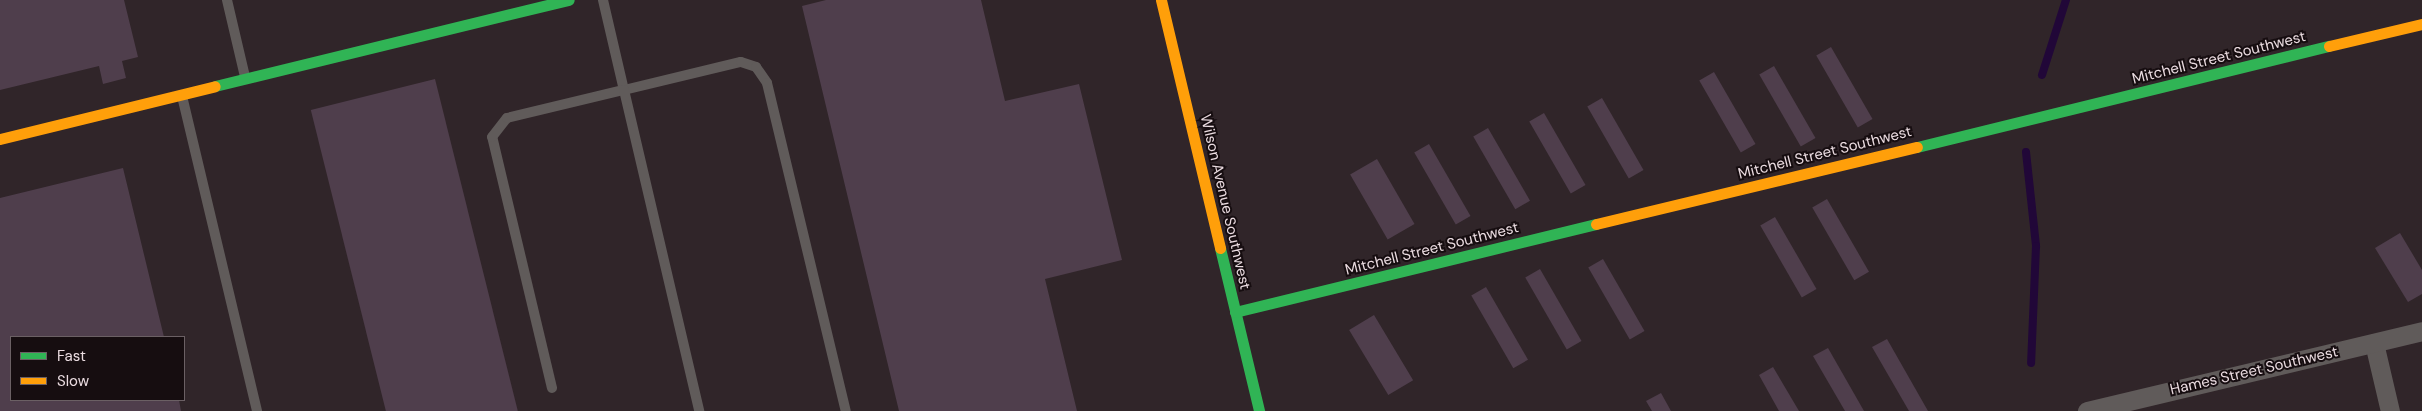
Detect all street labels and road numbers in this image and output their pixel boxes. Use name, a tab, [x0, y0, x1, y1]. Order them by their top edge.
street label: Mitchell Street Southwest	[2130, 28, 2308, 88]
street label: Wilson Avenue Southwest	[1196, 113, 1254, 291]
street label: Mitchell Street Southwest	[1736, 123, 1914, 183]
street label: Mitchell Street Southwest	[1343, 219, 1521, 279]
street label: Hames Street Southwest	[2168, 343, 2340, 399]

